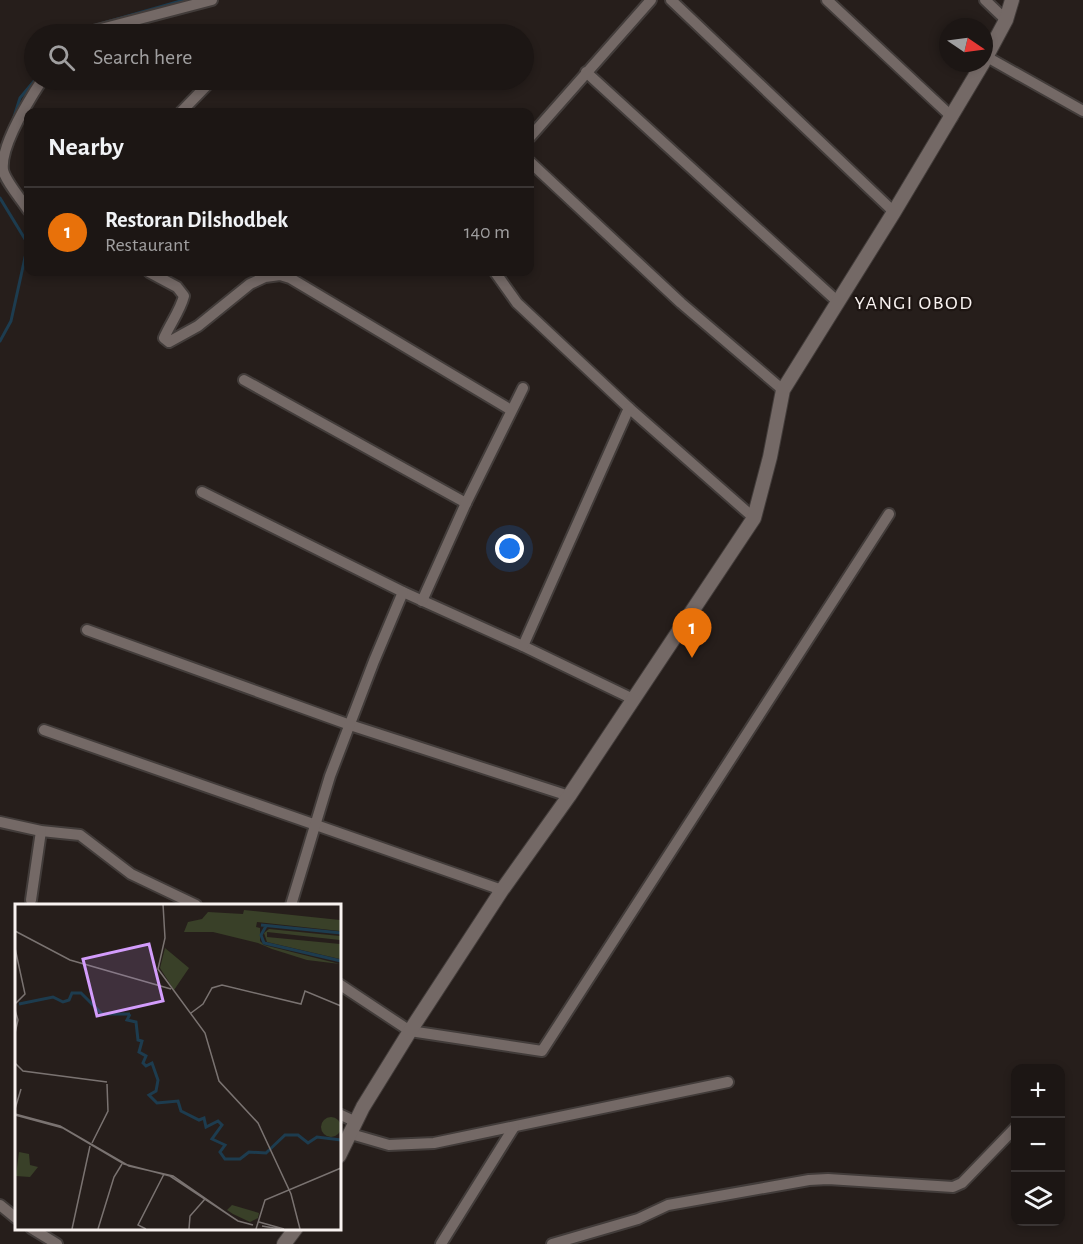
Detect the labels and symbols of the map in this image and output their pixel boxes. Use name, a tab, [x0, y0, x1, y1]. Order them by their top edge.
north arrow	[939, 18, 993, 72]
district label: YANGI OBOD	[854, 293, 974, 313]
your location	[495, 534, 524, 563]
pin: 1	[672, 608, 712, 658]
inset map	[15, 904, 340, 1229]

